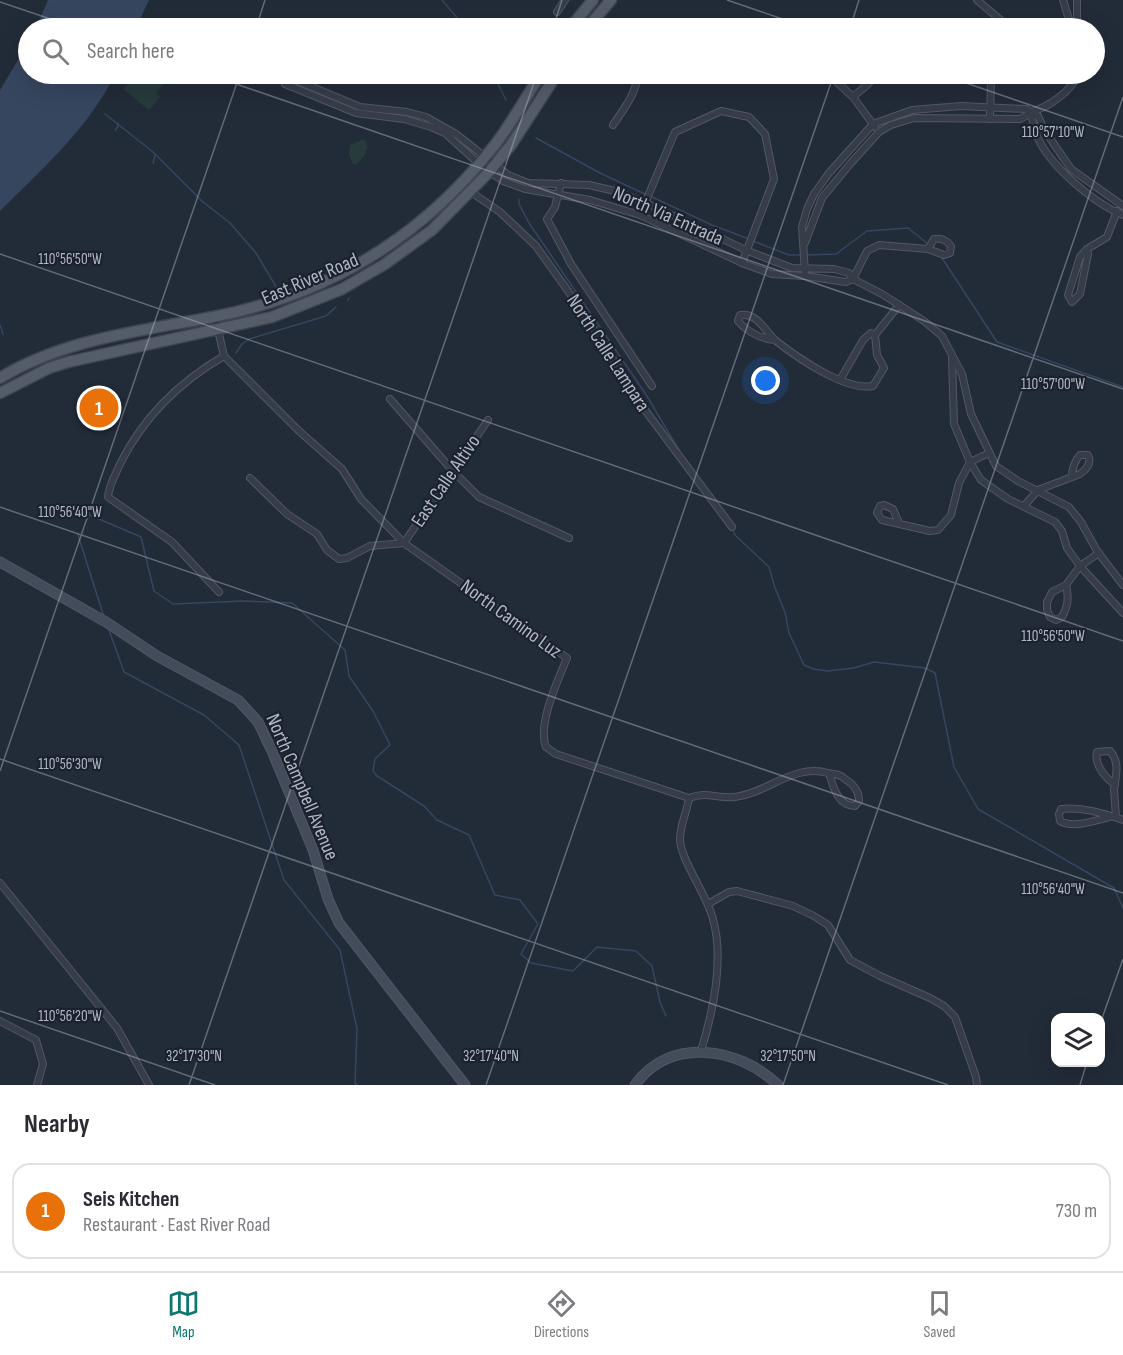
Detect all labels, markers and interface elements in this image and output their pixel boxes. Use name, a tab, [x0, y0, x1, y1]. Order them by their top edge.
search box	[18, 18, 1105, 84]
icon: search	[39, 35, 72, 68]
text: Search here	[87, 38, 174, 65]
text: 110°57'10"W	[1022, 123, 1084, 142]
street label: North Via Entrada	[609, 181, 727, 251]
street label: East River Road	[258, 248, 362, 310]
text: 110°56'50"W	[38, 250, 102, 269]
street label: North Calle Lampara	[561, 290, 655, 416]
your location	[751, 366, 780, 395]
text: 110°57'00"W	[1021, 375, 1085, 394]
pin: 1	[80, 386, 118, 430]
street label: East Calle Altivo	[406, 430, 486, 532]
text: 110°56'40"W	[38, 503, 102, 522]
street label: North Camino Luz	[456, 574, 566, 664]
text: 110°56'50"W	[1021, 627, 1085, 646]
street label: North Campbell Avenue	[260, 710, 344, 864]
text: 110°56'30"W	[38, 755, 102, 774]
text: 110°56'40"W	[1021, 880, 1085, 899]
text: 110°56'20"W	[38, 1007, 102, 1026]
map controls	[1051, 1013, 1105, 1067]
button: layers	[1051, 1013, 1105, 1067]
text: 32°17'30"N	[166, 1047, 222, 1066]
text: 32°17'40"N	[463, 1047, 519, 1066]
text: 32°17'50"N	[760, 1047, 816, 1066]
text: Nearby	[24, 1109, 90, 1140]
text: Seis Kitchen	[83, 1186, 179, 1213]
text: 1	[42, 1199, 49, 1223]
text: 730 m	[1056, 1199, 1097, 1223]
text: Restaurant · East River Road	[83, 1213, 270, 1237]
tab: Map	[167, 1287, 200, 1342]
tab: Directions	[534, 1287, 589, 1342]
tab: Saved	[923, 1287, 956, 1342]

